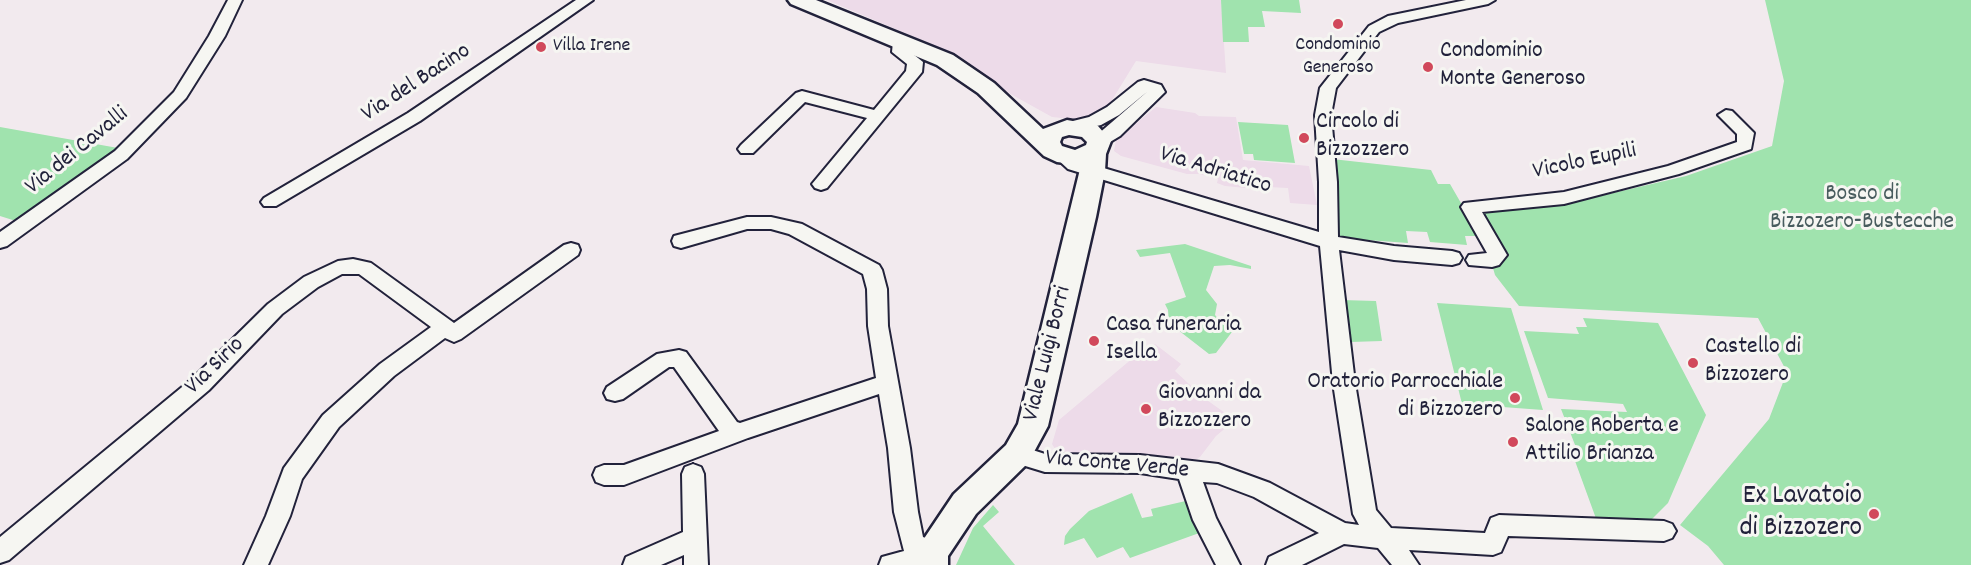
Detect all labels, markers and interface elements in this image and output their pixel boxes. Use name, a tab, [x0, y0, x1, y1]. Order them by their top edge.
marker: Condominio Generoso	[1331, 17, 1345, 31]
place label: Condominio Generoso	[1295, 34, 1381, 81]
place label: Villa Irene	[553, 35, 630, 59]
street label: Via del Bacino	[357, 38, 477, 130]
place label: Condominio Monte Generoso	[1440, 39, 1585, 95]
marker: Villa Irene	[534, 40, 548, 54]
marker: Condominio Monte Generoso	[1421, 60, 1435, 74]
street label: Via dei Cavalli	[21, 102, 135, 202]
place label: Circolo di Bizzozzero	[1316, 110, 1409, 166]
marker: Circolo di Bizzozzero	[1297, 131, 1311, 145]
street label: Vicolo Eupili	[1531, 138, 1639, 188]
street label: Via Adriatico	[1156, 141, 1274, 203]
park label: Bosco di Bizzozero-Bustecche	[1770, 182, 1954, 238]
street label: Viale Luigi Borri	[1018, 283, 1080, 425]
place label: Casa funeraria Isella	[1106, 313, 1241, 369]
street label: Via Sirio	[180, 332, 252, 402]
marker: Casa funeraria Isella	[1087, 334, 1101, 348]
place label: Castello di Bizzozero	[1705, 335, 1801, 391]
marker: Castello di Bizzozero	[1686, 356, 1700, 370]
place label: Oratorio Parrocchiale di Bizzozero	[1307, 370, 1503, 426]
place label: Giovanni da Bizzozzero	[1158, 381, 1261, 437]
marker: Oratorio Parrocchiale di Bizzozero	[1508, 391, 1522, 405]
marker: Giovanni da Bizzozzero	[1139, 402, 1153, 416]
place label: Salone Roberta e Attilio Brianza	[1525, 414, 1679, 470]
marker: Salone Roberta e Attilio Brianza	[1506, 435, 1520, 449]
street label: Via Conte Verde	[1044, 445, 1190, 487]
place label: Ex Lavatoio di Bizzozero	[1739, 481, 1862, 547]
marker: Ex Lavatoio di Bizzozero	[1867, 507, 1881, 521]

